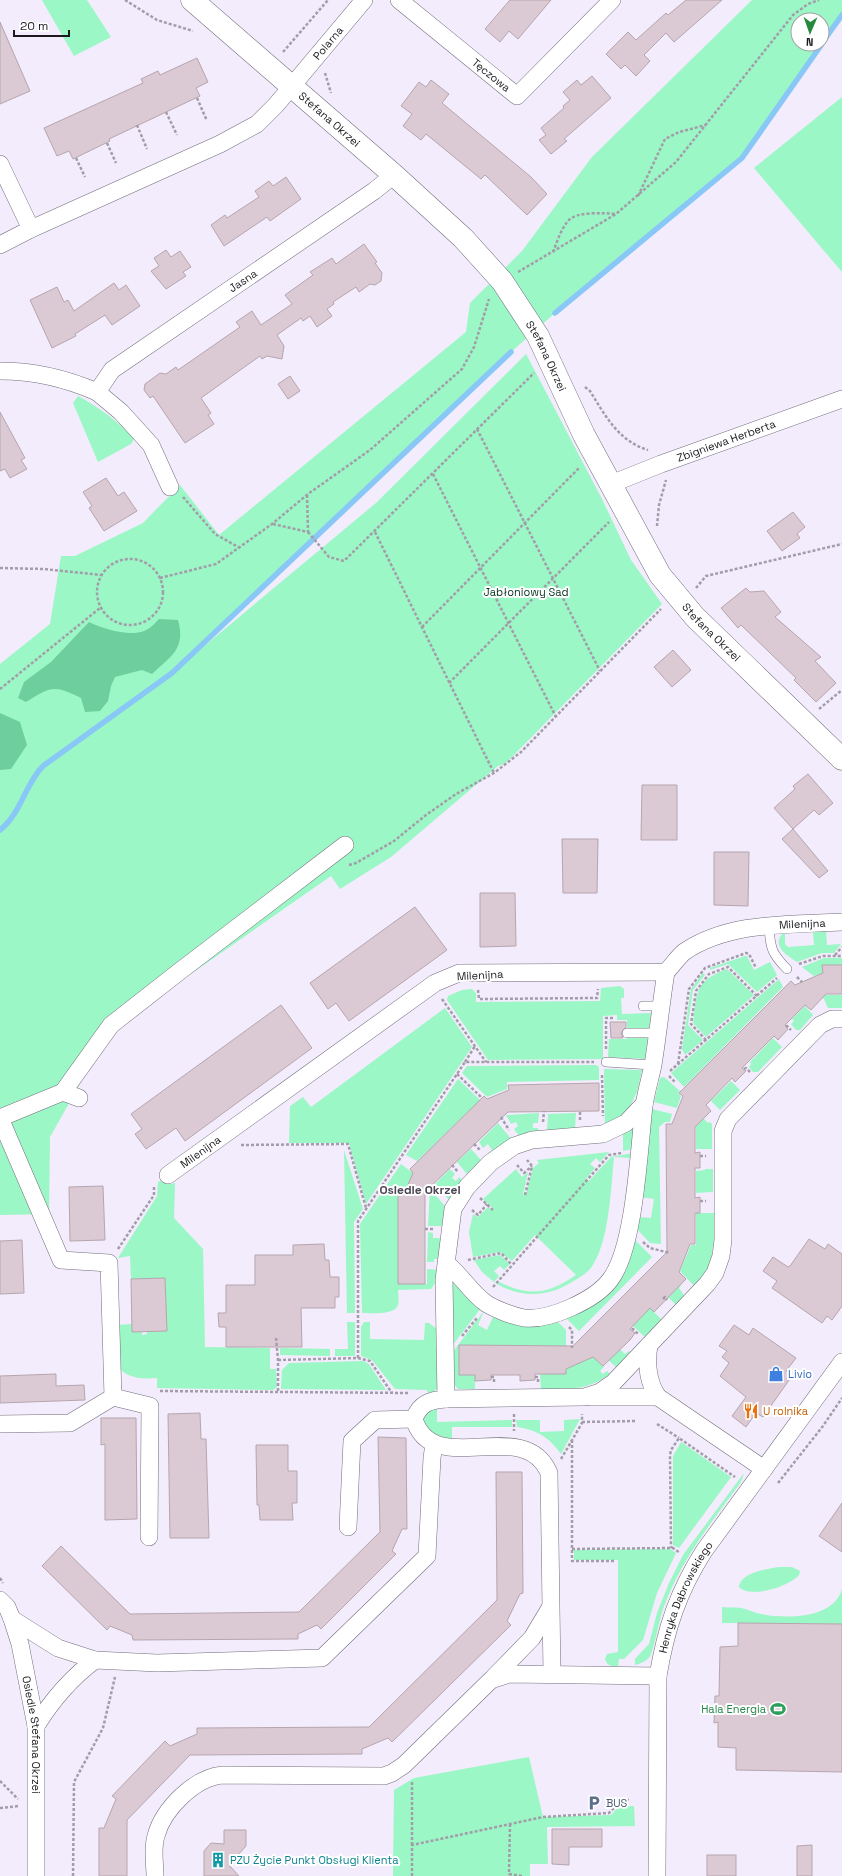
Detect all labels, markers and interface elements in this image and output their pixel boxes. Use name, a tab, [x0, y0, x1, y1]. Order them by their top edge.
scale bar	[14, 12, 69, 38]
north arrow	[790, 12, 830, 52]
text: 20 m	[20, 18, 48, 34]
street label: Polarna	[310, 23, 346, 63]
text: N	[806, 35, 814, 49]
street label: Tęczowa	[469, 55, 514, 95]
street label: Stefana Okrzei	[296, 89, 364, 150]
street label: Jasna	[226, 266, 260, 295]
street label: Stefana Okrzei	[523, 318, 570, 394]
street label: Zbigniewa Herberta	[675, 416, 778, 465]
park label: Jabłoniowy Sad	[483, 585, 569, 599]
street label: Stefana Okrzei	[679, 600, 744, 665]
street label: Milenijna	[778, 916, 827, 932]
street label: Milenijna	[456, 967, 504, 983]
street label: Milenijna	[177, 1132, 224, 1171]
district label: Osiedle Okrzei	[379, 1182, 461, 1198]
shop icon: Livio	[767, 1365, 785, 1383]
place label: Livio	[788, 1367, 812, 1381]
restaurant icon: U rolnika	[742, 1402, 760, 1420]
place label: U rolnika	[763, 1404, 809, 1418]
street label: Henryka Dąbrowskiego	[656, 1538, 716, 1655]
street label: Osiedle Stefana Okrzei	[19, 1675, 43, 1794]
sports icon: Hala Energia	[769, 1700, 787, 1718]
place label: Hala Energia	[701, 1702, 767, 1716]
parking icon: BUS	[585, 1794, 603, 1812]
place label: BUS	[606, 1796, 628, 1810]
building icon: PZU Życie Punkt Obsługi Klienta	[209, 1851, 227, 1869]
place label: PZU Życie Punkt Obsługi Klienta	[230, 1853, 399, 1867]

